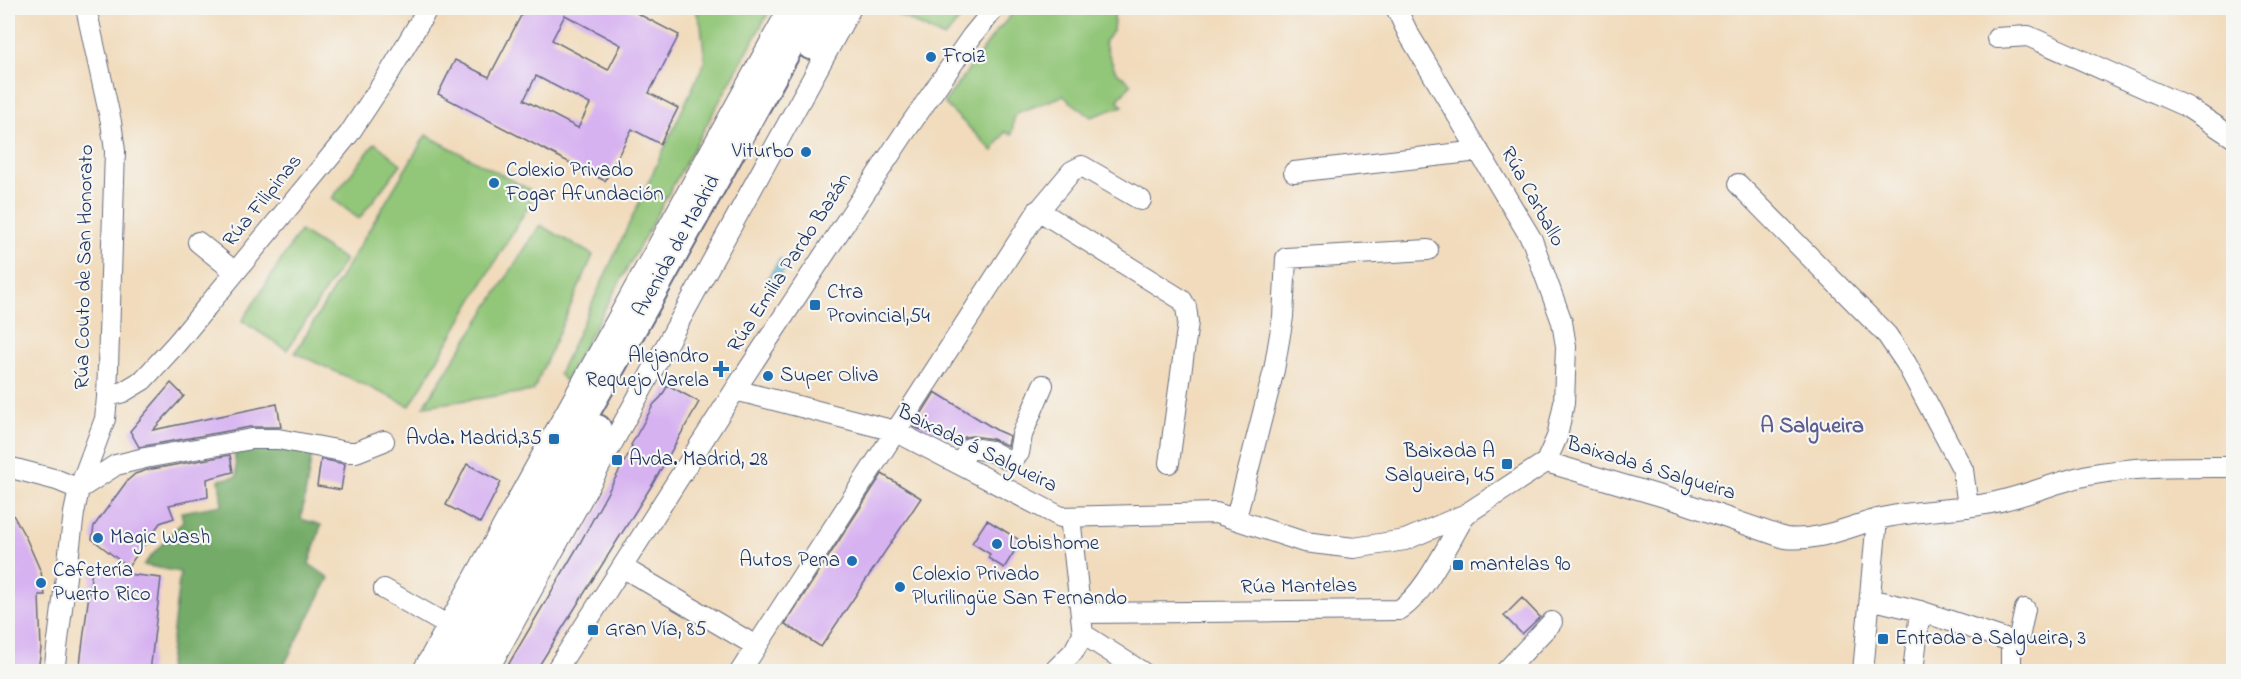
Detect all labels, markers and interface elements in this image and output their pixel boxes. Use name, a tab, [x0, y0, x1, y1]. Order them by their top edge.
place label: Froiz	[942, 42, 985, 72]
marker: Froiz	[924, 50, 938, 64]
place label: Viturbo	[731, 137, 794, 167]
street label: Rúa Carballo	[1492, 142, 1572, 252]
street label: Rúa Couto de San Honorato	[68, 144, 102, 390]
marker: Viturbo	[799, 145, 813, 159]
street label: Rúa Filipinas	[216, 148, 310, 254]
place label: Colexio Privado Fogar Afundación	[505, 156, 664, 212]
street label: Rúa Emilia Pardo Bazán	[721, 167, 859, 359]
street label: Avenida de Madrid	[626, 169, 729, 322]
marker: Colexio Privado Fogar Afundación	[487, 176, 501, 190]
place label: Ctra Provincial,54	[827, 278, 930, 332]
marker: Ctra Provincial,54	[808, 298, 822, 312]
place label: Alejandro Requejo Varela	[586, 342, 709, 396]
place label: Super Oliva	[780, 361, 879, 391]
marker: Alejandro Requejo Varela	[714, 362, 728, 376]
marker: Super Oliva	[761, 369, 775, 383]
street label: Baixada á Salgueira	[890, 397, 1062, 503]
district label: A Salgueira	[1760, 411, 1864, 444]
place label: Avda. Madrid,35	[406, 424, 542, 454]
street label: Baixada á Salgueira	[1561, 429, 1739, 511]
marker: Avda. Madrid,35	[547, 432, 561, 446]
place label: Baixada A Salgueira, 45	[1385, 437, 1495, 493]
place label: Avda. Madrid, 28	[629, 445, 768, 475]
marker: Avda. Madrid, 28	[610, 453, 624, 467]
marker: Baixada A Salgueira, 45	[1500, 457, 1514, 471]
place label: Magic Wash	[110, 523, 210, 555]
place label: Lobishome	[1009, 529, 1100, 559]
marker: Magic Wash	[91, 531, 105, 545]
marker: Lobishome	[990, 537, 1004, 551]
place label: Autos Pena	[739, 546, 840, 576]
place label: mantelas 90	[1470, 550, 1571, 580]
marker: Autos Pena	[845, 554, 859, 568]
place label: Cafetería Puerto Rico	[53, 556, 151, 610]
marker: mantelas 90	[1451, 558, 1465, 572]
place label: Colexio Privado Plurilingüe San Fernando	[912, 560, 1127, 616]
street label: Rúa Mantelas	[1240, 571, 1358, 603]
marker: Cafetería Puerto Rico	[34, 576, 48, 590]
marker: Colexio Privado Plurilingüe San Fernando	[893, 580, 907, 594]
place label: Gran Vía, 85	[605, 615, 706, 645]
marker: Gran Vía, 85	[586, 623, 600, 637]
place label: Entrada a Salgueira, 3	[1895, 624, 2086, 656]
marker: Entrada a Salgueira, 3	[1876, 632, 1890, 646]

